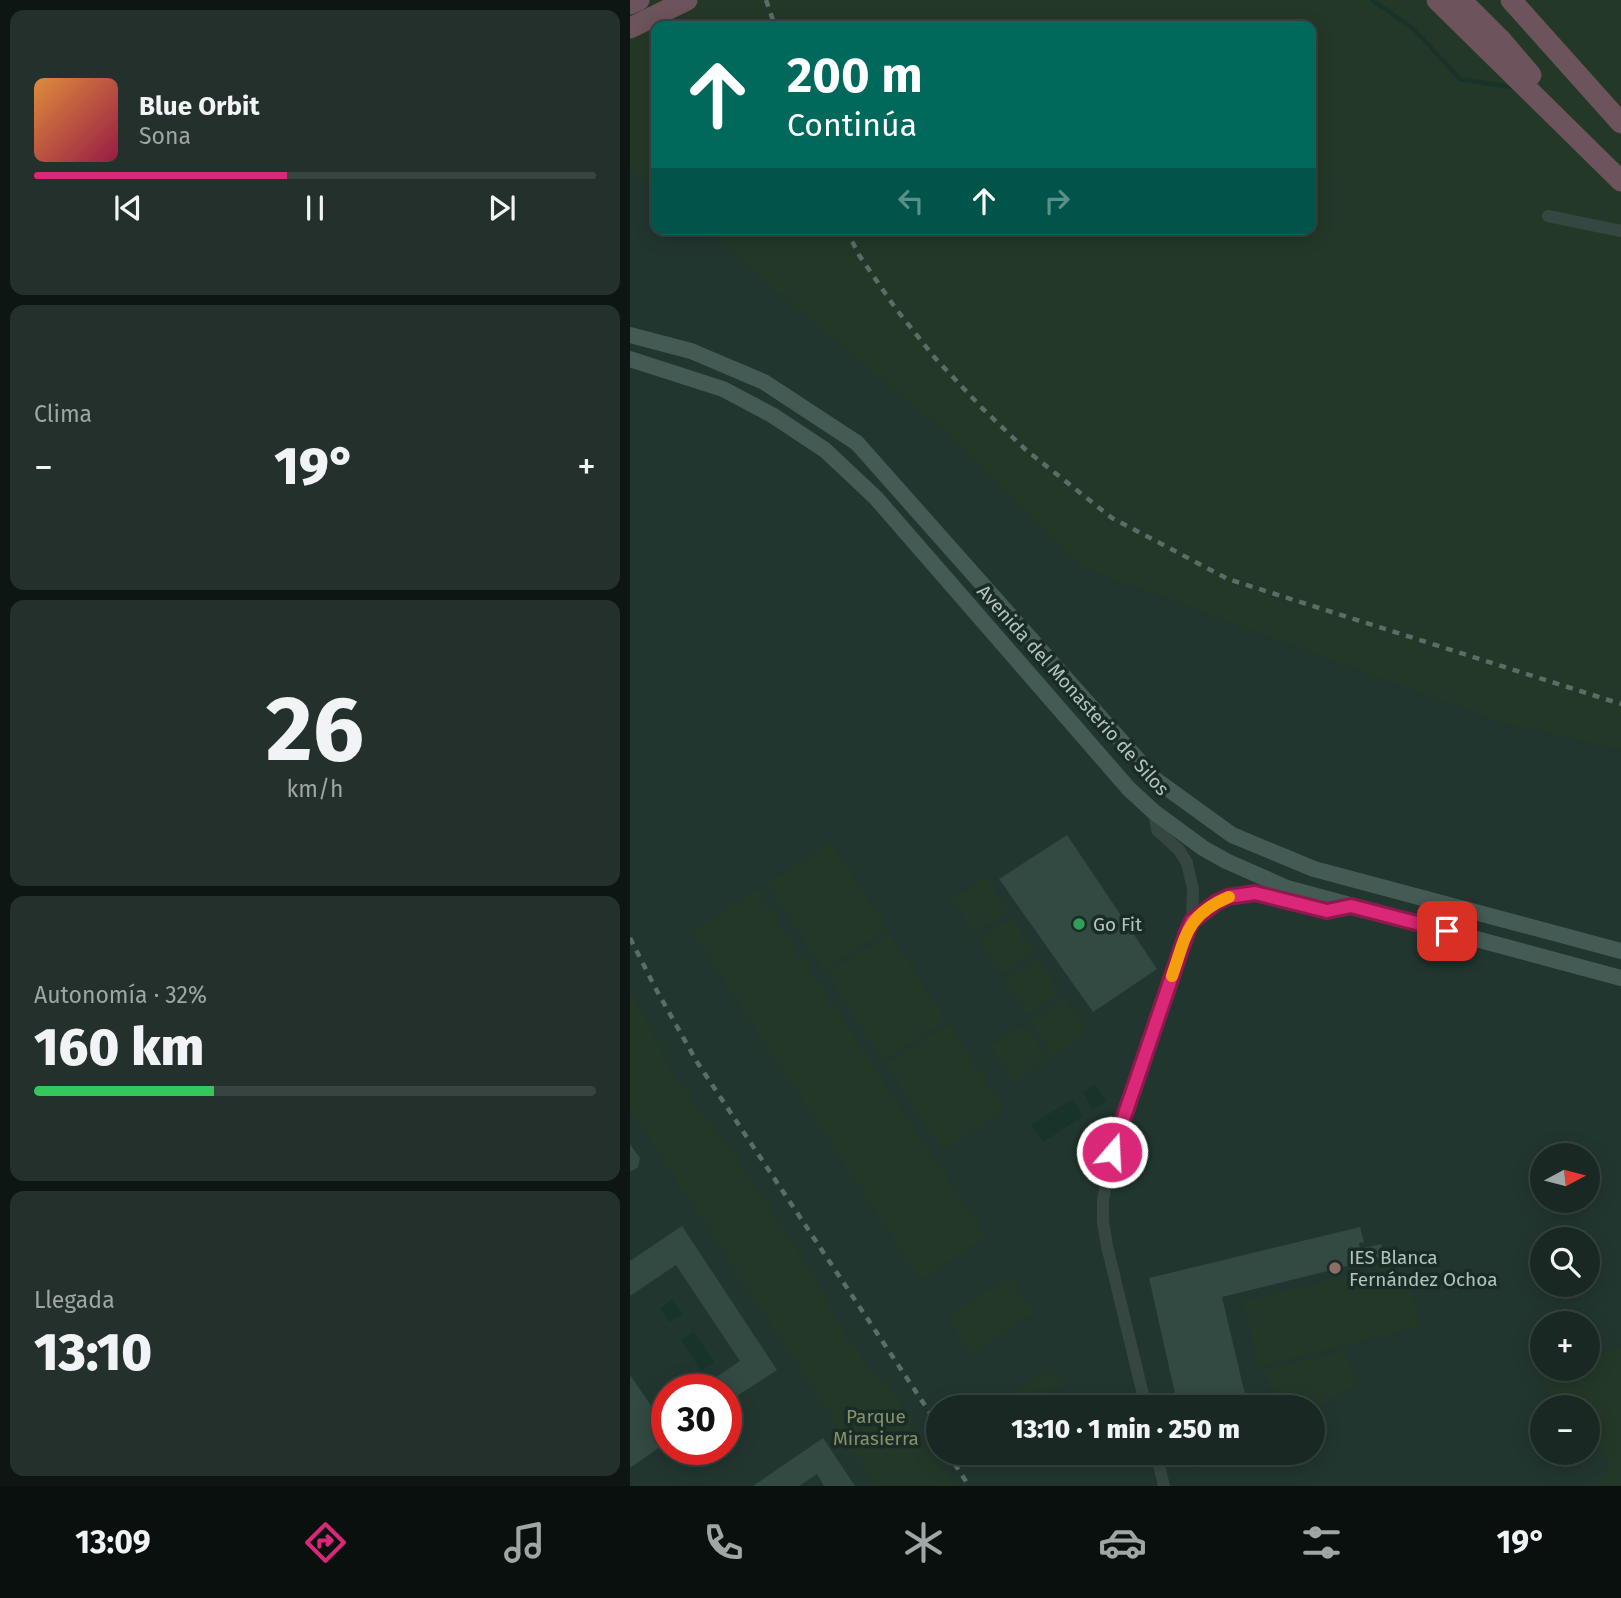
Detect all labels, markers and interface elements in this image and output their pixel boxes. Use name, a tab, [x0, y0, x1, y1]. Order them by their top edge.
text: 200 m	[787, 46, 923, 105]
icon: ahead	[672, 49, 763, 140]
text: Blue Orbit	[139, 91, 259, 122]
text: Continúa	[787, 106, 917, 144]
text: Sona	[139, 122, 191, 150]
icon: left	[892, 182, 930, 220]
icon: ahead	[965, 182, 1003, 220]
icon: right	[1038, 182, 1076, 220]
icon: previous	[109, 189, 147, 227]
icon: pause	[296, 189, 334, 227]
icon: next	[483, 189, 521, 227]
text: Clima	[34, 400, 92, 428]
text: 19°	[274, 435, 356, 498]
text: −	[34, 444, 53, 490]
text: +	[577, 444, 596, 490]
street label: Avenida del Monasterio de Silos	[972, 580, 1174, 800]
text: 26	[266, 675, 364, 784]
text: km/h	[287, 775, 343, 803]
pin	[1417, 901, 1477, 961]
icon: arrive	[1428, 912, 1466, 950]
place label: Go Fit	[1093, 913, 1142, 936]
marker: Go Fit	[1071, 916, 1087, 932]
text: Autonomía · 32%	[34, 981, 207, 1009]
text: 160 km	[34, 1016, 204, 1079]
position arrow	[1075, 1115, 1149, 1189]
north arrow	[1530, 1143, 1600, 1213]
map controls	[1530, 1143, 1600, 1465]
button: search	[1530, 1227, 1600, 1297]
place label: IES Blanca Fernández Ochoa	[1349, 1246, 1498, 1291]
marker: IES Blanca Fernández Ochoa	[1327, 1260, 1343, 1276]
text: Llegada	[34, 1286, 115, 1314]
button: +	[1530, 1311, 1600, 1381]
text: 13:10	[34, 1321, 152, 1384]
speed limit sign: 30	[651, 1374, 742, 1465]
button: −	[1530, 1395, 1600, 1465]
park label: Parque Mirasierra	[833, 1405, 919, 1450]
text: 13:10 · 1 min · 250 m	[1011, 1414, 1240, 1445]
icon: directions	[301, 1518, 350, 1567]
icon: music	[500, 1518, 549, 1567]
icon: phone	[699, 1518, 748, 1567]
icon: climate	[899, 1518, 948, 1567]
icon: car	[1098, 1518, 1147, 1567]
icon: filters	[1297, 1518, 1346, 1567]
text: 13:09	[75, 1523, 151, 1561]
text: 19°	[1496, 1523, 1546, 1561]

